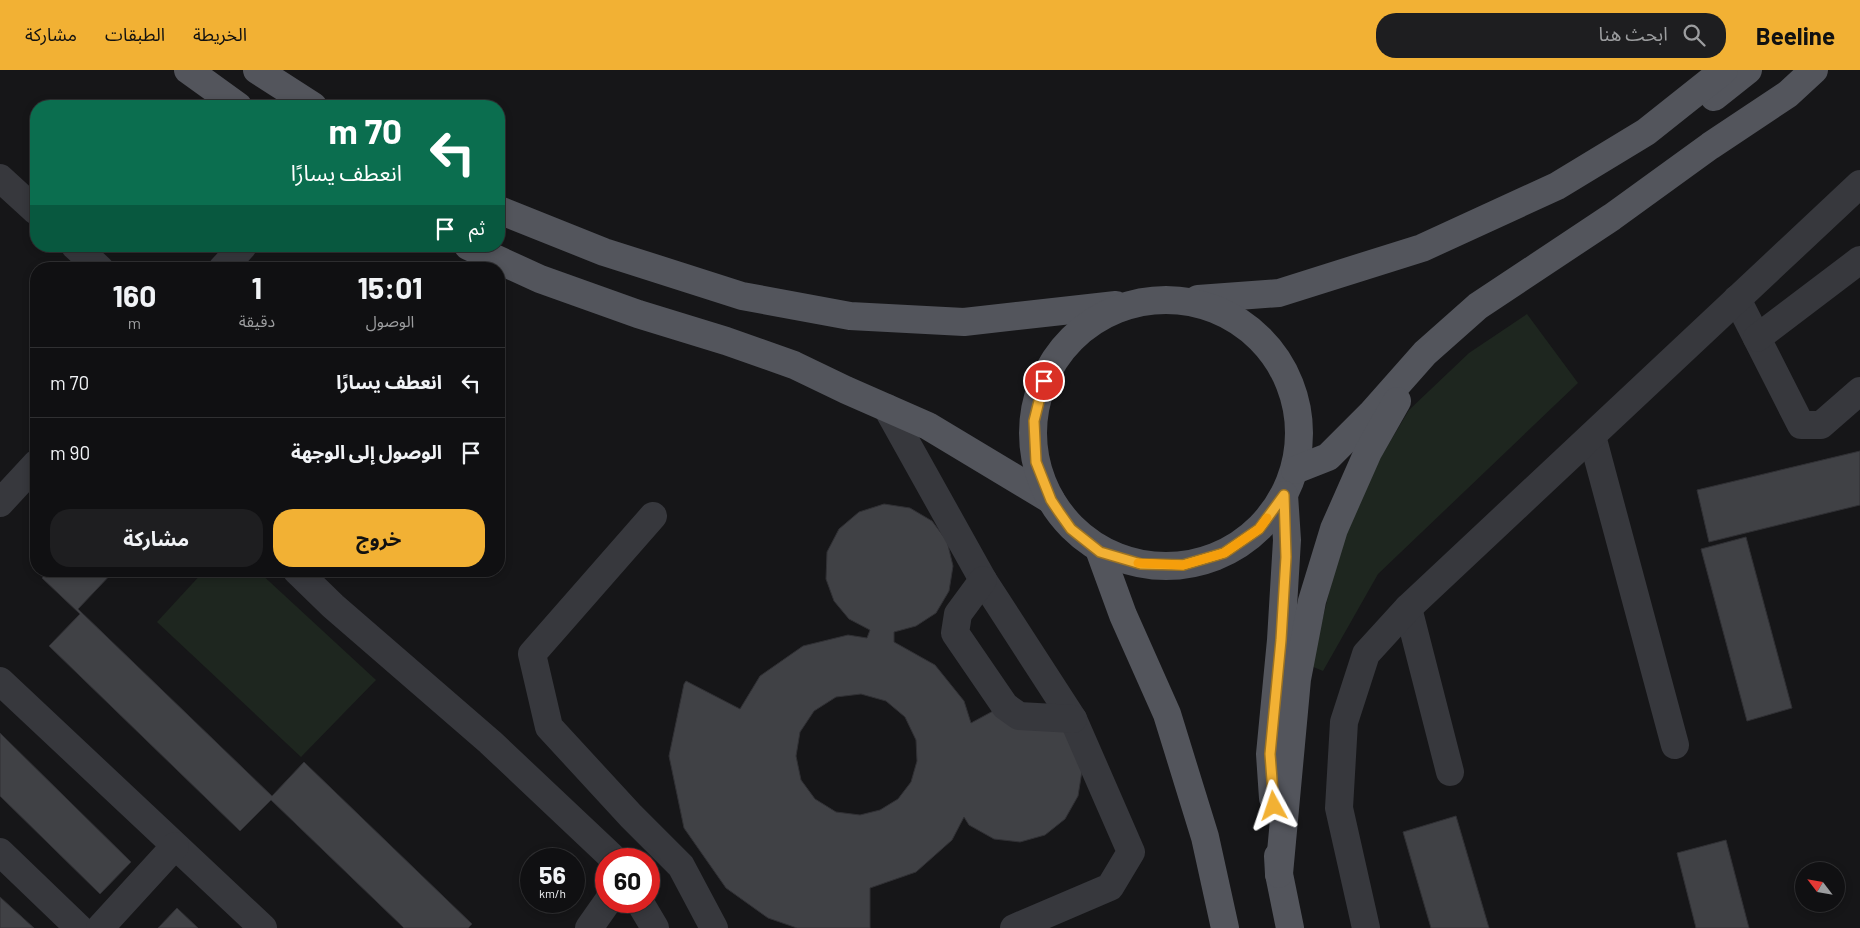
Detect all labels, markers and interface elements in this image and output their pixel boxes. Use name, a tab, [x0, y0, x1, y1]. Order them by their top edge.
search box	[1376, 13, 1726, 58]
icon: search	[1680, 21, 1708, 49]
text: Beeline	[1756, 21, 1835, 50]
text: ابحث هنا	[1599, 22, 1668, 45]
text: مشاركة	[25, 23, 77, 45]
text: الطبقات	[105, 23, 165, 45]
text: الخريطة	[193, 23, 247, 45]
text: 70 m	[328, 109, 402, 151]
icon: left	[420, 120, 485, 185]
text: انعطف يسارًا	[291, 159, 402, 185]
icon: arrive	[431, 215, 459, 243]
text: ثم	[469, 216, 485, 239]
text: 1	[252, 269, 262, 305]
text: 15:01	[358, 269, 423, 305]
text: 160	[112, 277, 156, 313]
text: دقيقة	[239, 311, 275, 330]
text: الوصول	[366, 311, 414, 330]
text: m	[128, 313, 141, 332]
pin	[1023, 360, 1065, 402]
icon: arrive	[1030, 367, 1058, 395]
icon: left	[457, 369, 485, 397]
text: انعطف يسارًا	[336, 370, 442, 393]
text: 70 m	[50, 371, 89, 394]
icon: arrive	[457, 439, 485, 467]
text: الوصول إلى الوجهة	[291, 440, 442, 463]
text: 90 m	[50, 441, 90, 464]
button: مشاركة	[50, 509, 263, 567]
button: خروج	[273, 509, 485, 567]
position arrow	[1247, 779, 1299, 831]
speed limit sign: 60	[595, 848, 660, 913]
text: 56	[539, 859, 566, 889]
north arrow	[1795, 862, 1845, 912]
map controls	[1795, 862, 1845, 912]
text: km/h	[539, 886, 566, 900]

